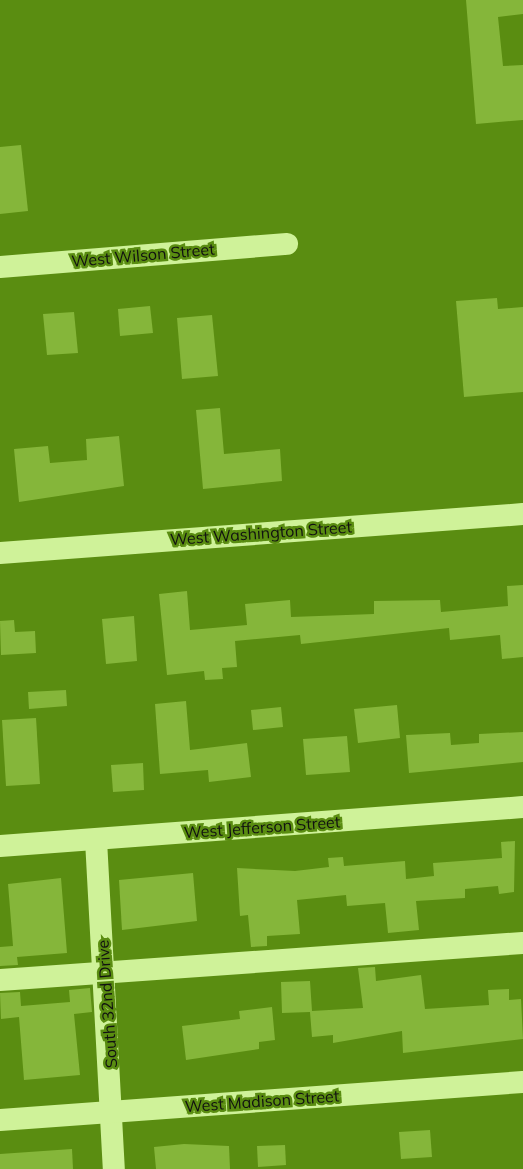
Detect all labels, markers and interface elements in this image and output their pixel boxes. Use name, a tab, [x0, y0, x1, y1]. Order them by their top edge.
street label: West Wilson Street	[71, 239, 215, 271]
street label: West Washington Street	[169, 517, 353, 549]
street label: West Jefferson Street	[183, 812, 341, 842]
street label: South 32nd Drive	[93, 939, 121, 1069]
street label: West Madison Street	[184, 1086, 340, 1116]

